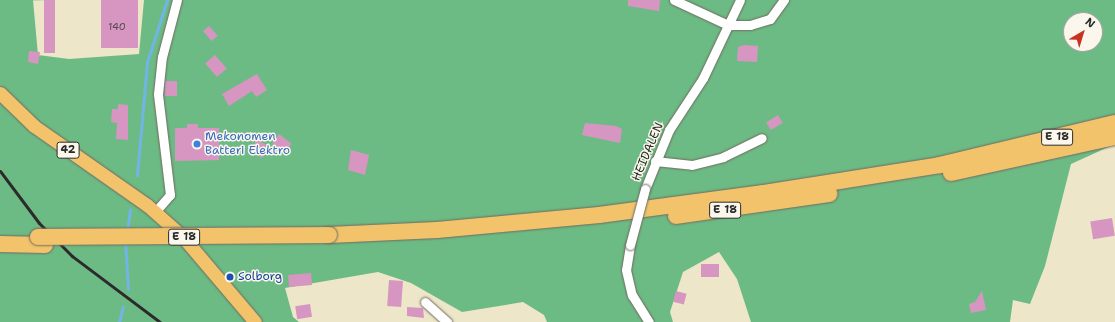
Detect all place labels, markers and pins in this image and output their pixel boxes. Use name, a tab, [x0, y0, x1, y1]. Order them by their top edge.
place label: Mekonomen Batteri Elektro	[205, 130, 290, 158]
marker: Mekonomen Batteri Elektro	[192, 139, 202, 149]
place label: Solborg	[238, 270, 282, 284]
marker: Solborg	[225, 272, 235, 282]

